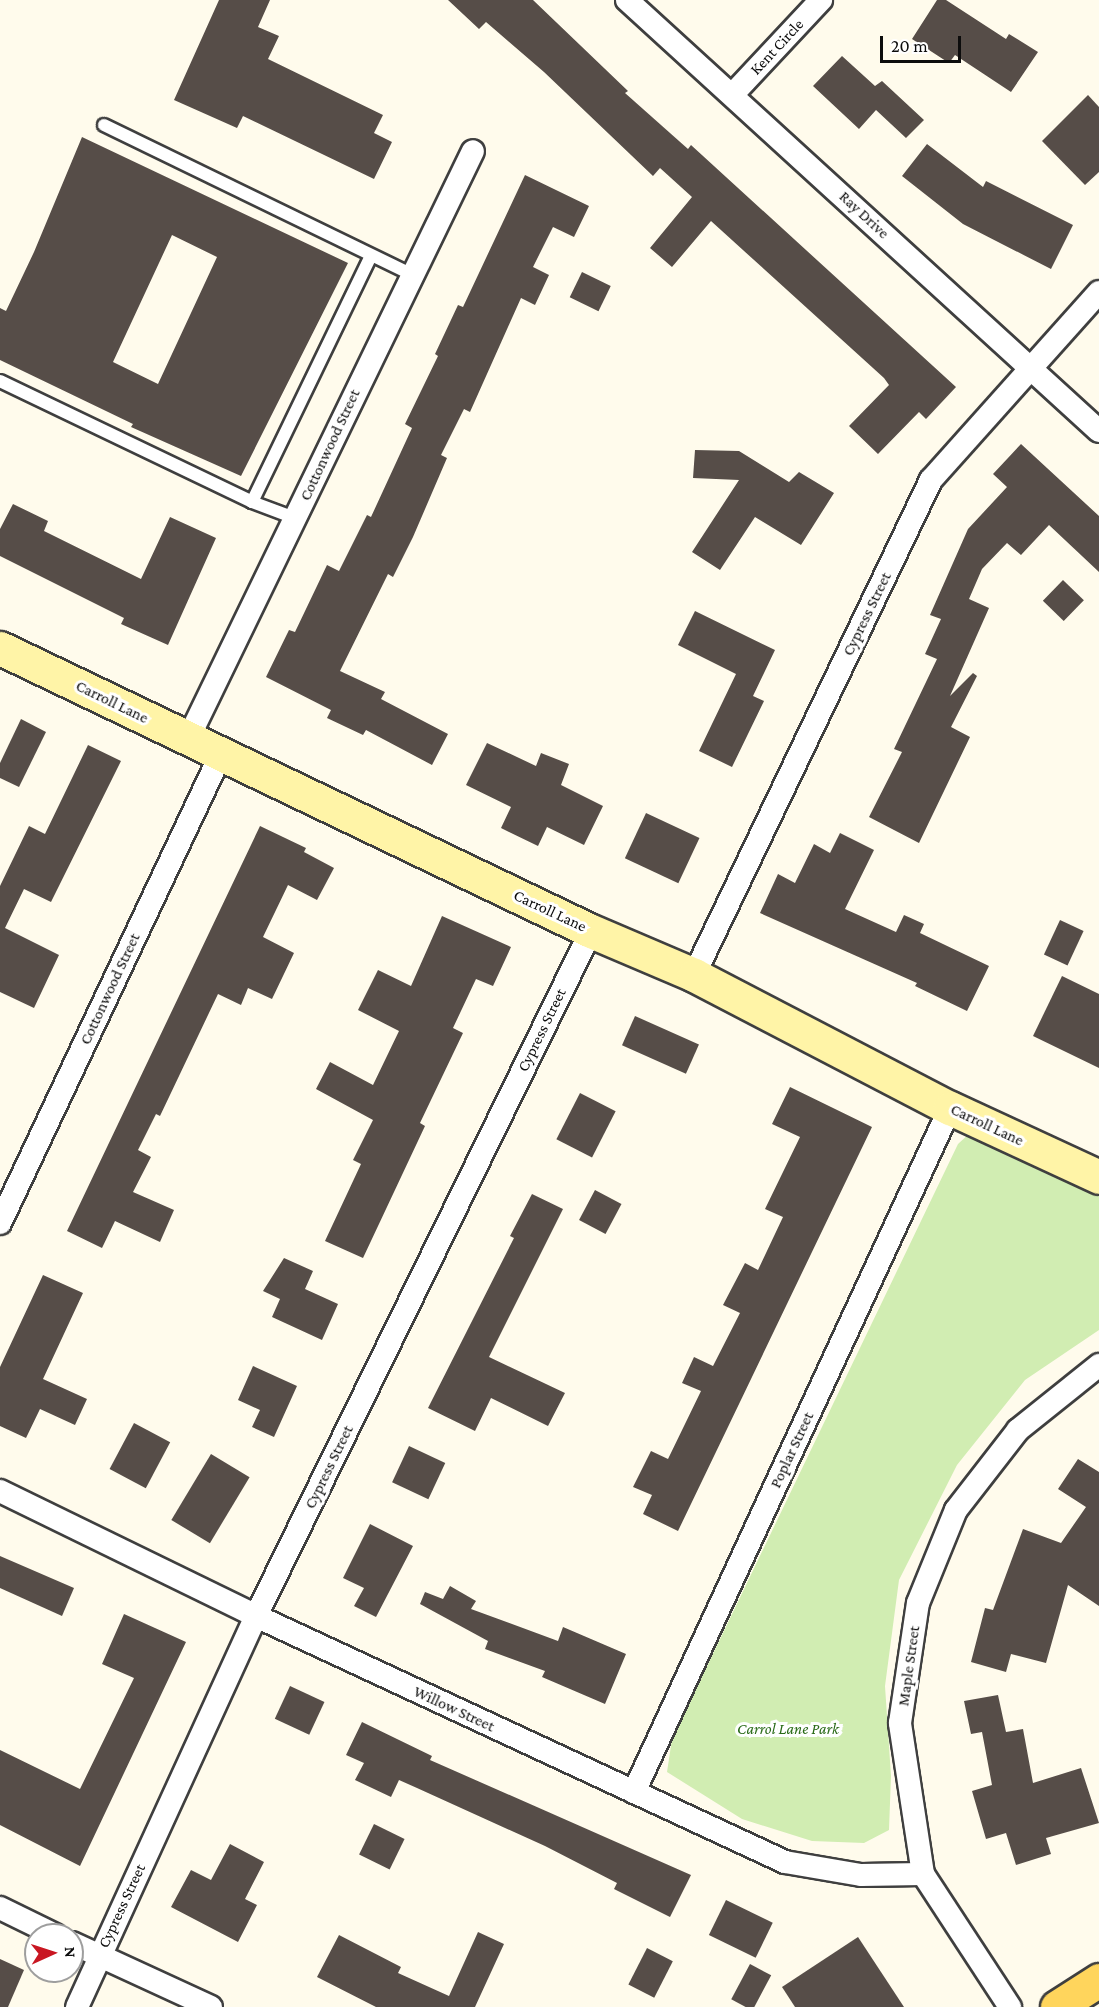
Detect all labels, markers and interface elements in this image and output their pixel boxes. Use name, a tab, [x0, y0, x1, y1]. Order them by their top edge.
street label: Kent Circle	[746, 15, 808, 79]
scale bar	[883, 24, 964, 62]
text: 20 m	[891, 36, 928, 56]
street label: Ray Drive	[835, 187, 893, 243]
street label: Cottonwood Street	[296, 386, 364, 504]
street label: Cypress Street	[839, 569, 895, 659]
street label: Carroll Lane	[73, 676, 151, 728]
street label: Carroll Lane	[511, 886, 589, 936]
street label: Cottonwood Street	[76, 930, 144, 1048]
street label: Cypress Street	[514, 985, 570, 1075]
street label: Carroll Lane	[948, 1100, 1026, 1150]
street label: Poplar Street	[766, 1409, 818, 1491]
street label: Cypress Street	[301, 1422, 357, 1512]
street label: Maple Street	[894, 1625, 924, 1707]
street label: Willow Street	[410, 1682, 498, 1736]
park label: Carrol Lane Park	[737, 1719, 839, 1739]
street label: Cypress Street	[94, 1861, 150, 1951]
north arrow	[24, 1923, 84, 1983]
text: N	[62, 1946, 79, 1958]

